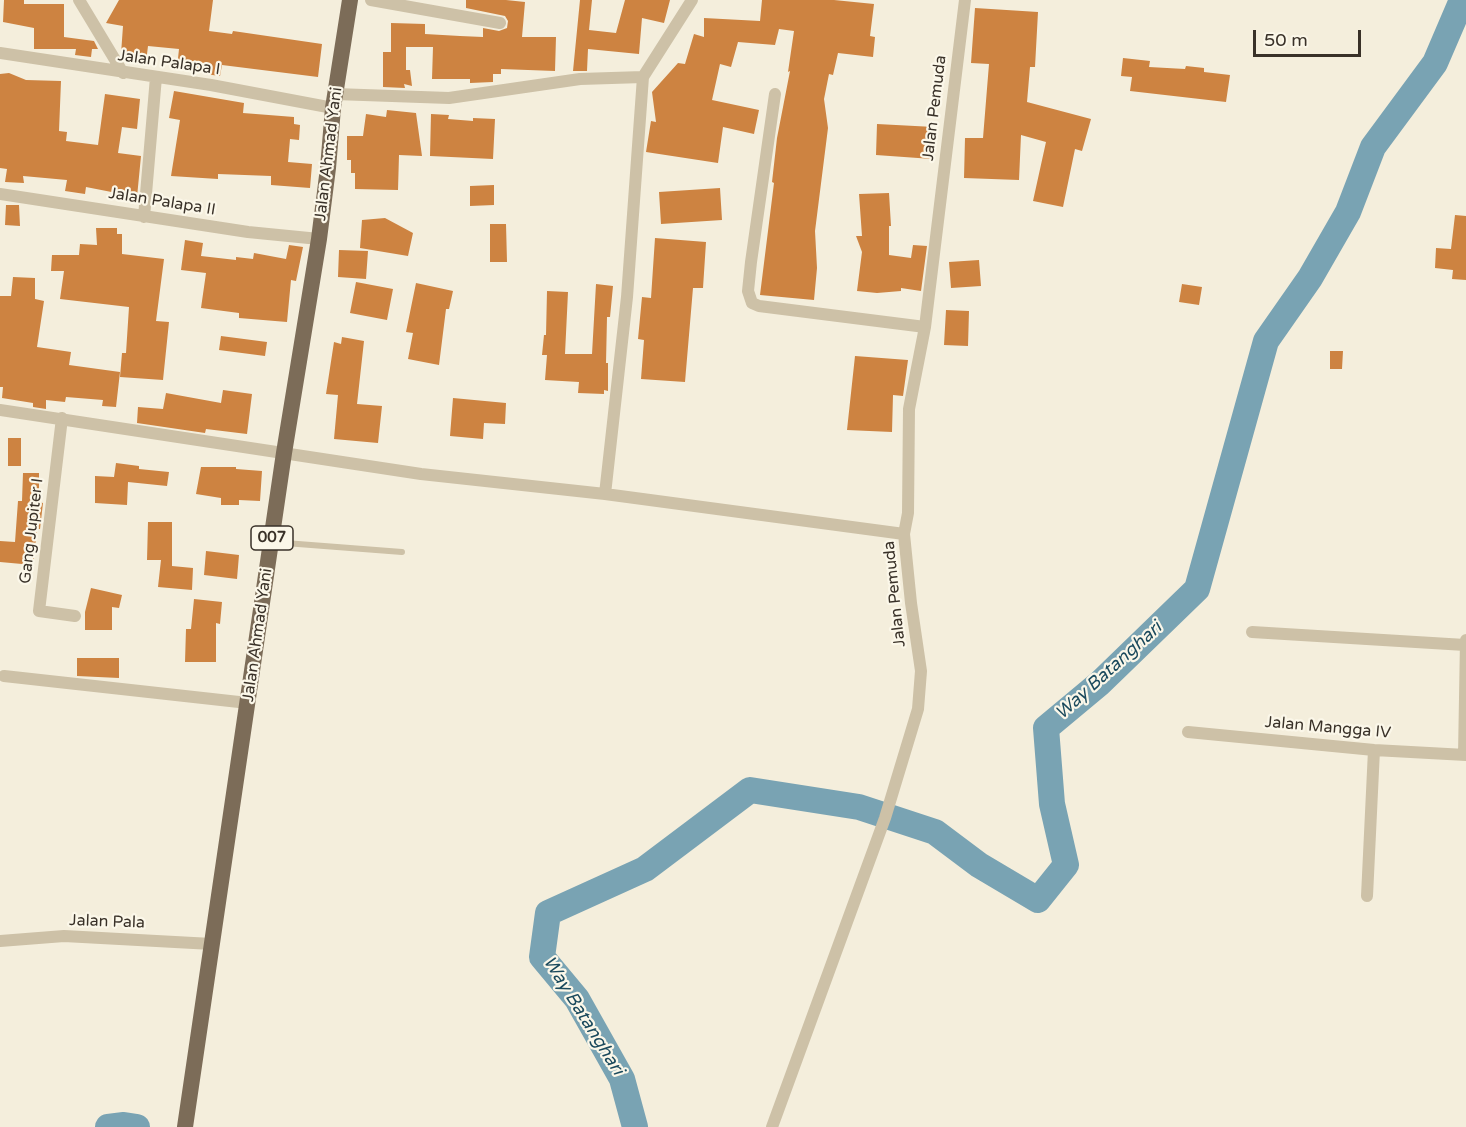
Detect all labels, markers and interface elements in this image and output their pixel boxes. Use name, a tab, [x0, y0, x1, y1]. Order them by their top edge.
scale bar	[1256, 18, 1364, 56]
text: 50 m	[1264, 29, 1308, 51]
street label: Jalan Palapa I	[116, 46, 222, 80]
street label: Jalan Pemuda	[919, 54, 951, 162]
street label: Jalan Ahmad Yani	[311, 86, 347, 222]
street label: Jalan Palapa II	[107, 184, 217, 220]
street label: Gang Jupiter I	[16, 477, 48, 585]
road number: 007	[251, 526, 293, 550]
street label: Jalan Pemuda	[880, 540, 910, 648]
street label: Jalan Ahmad Yani	[239, 567, 277, 703]
water label: Way Batanghari	[1051, 618, 1167, 724]
street label: Jalan Mangga IV	[1264, 713, 1392, 743]
street label: Jalan Pala	[69, 911, 145, 933]
water label: Way Batanghari	[538, 953, 628, 1079]

